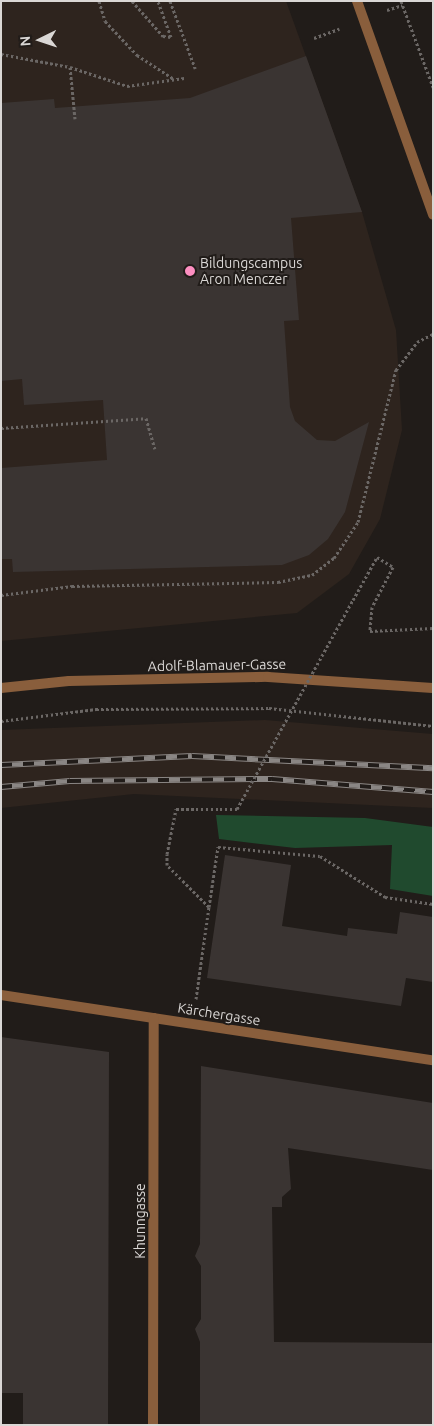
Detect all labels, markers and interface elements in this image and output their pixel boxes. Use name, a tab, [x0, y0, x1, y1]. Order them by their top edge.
north arrow	[15, 15, 65, 65]
text: N	[17, 35, 33, 47]
place label: Bildungscampus Aron Menczer	[200, 255, 302, 288]
marker: Bildungscampus Aron Menczer	[184, 265, 196, 277]
street label: Adolf-Blamauer-Gasse	[148, 655, 286, 675]
street label: Kärchergasse	[176, 999, 262, 1029]
street label: Khunngasse	[132, 1183, 148, 1259]

